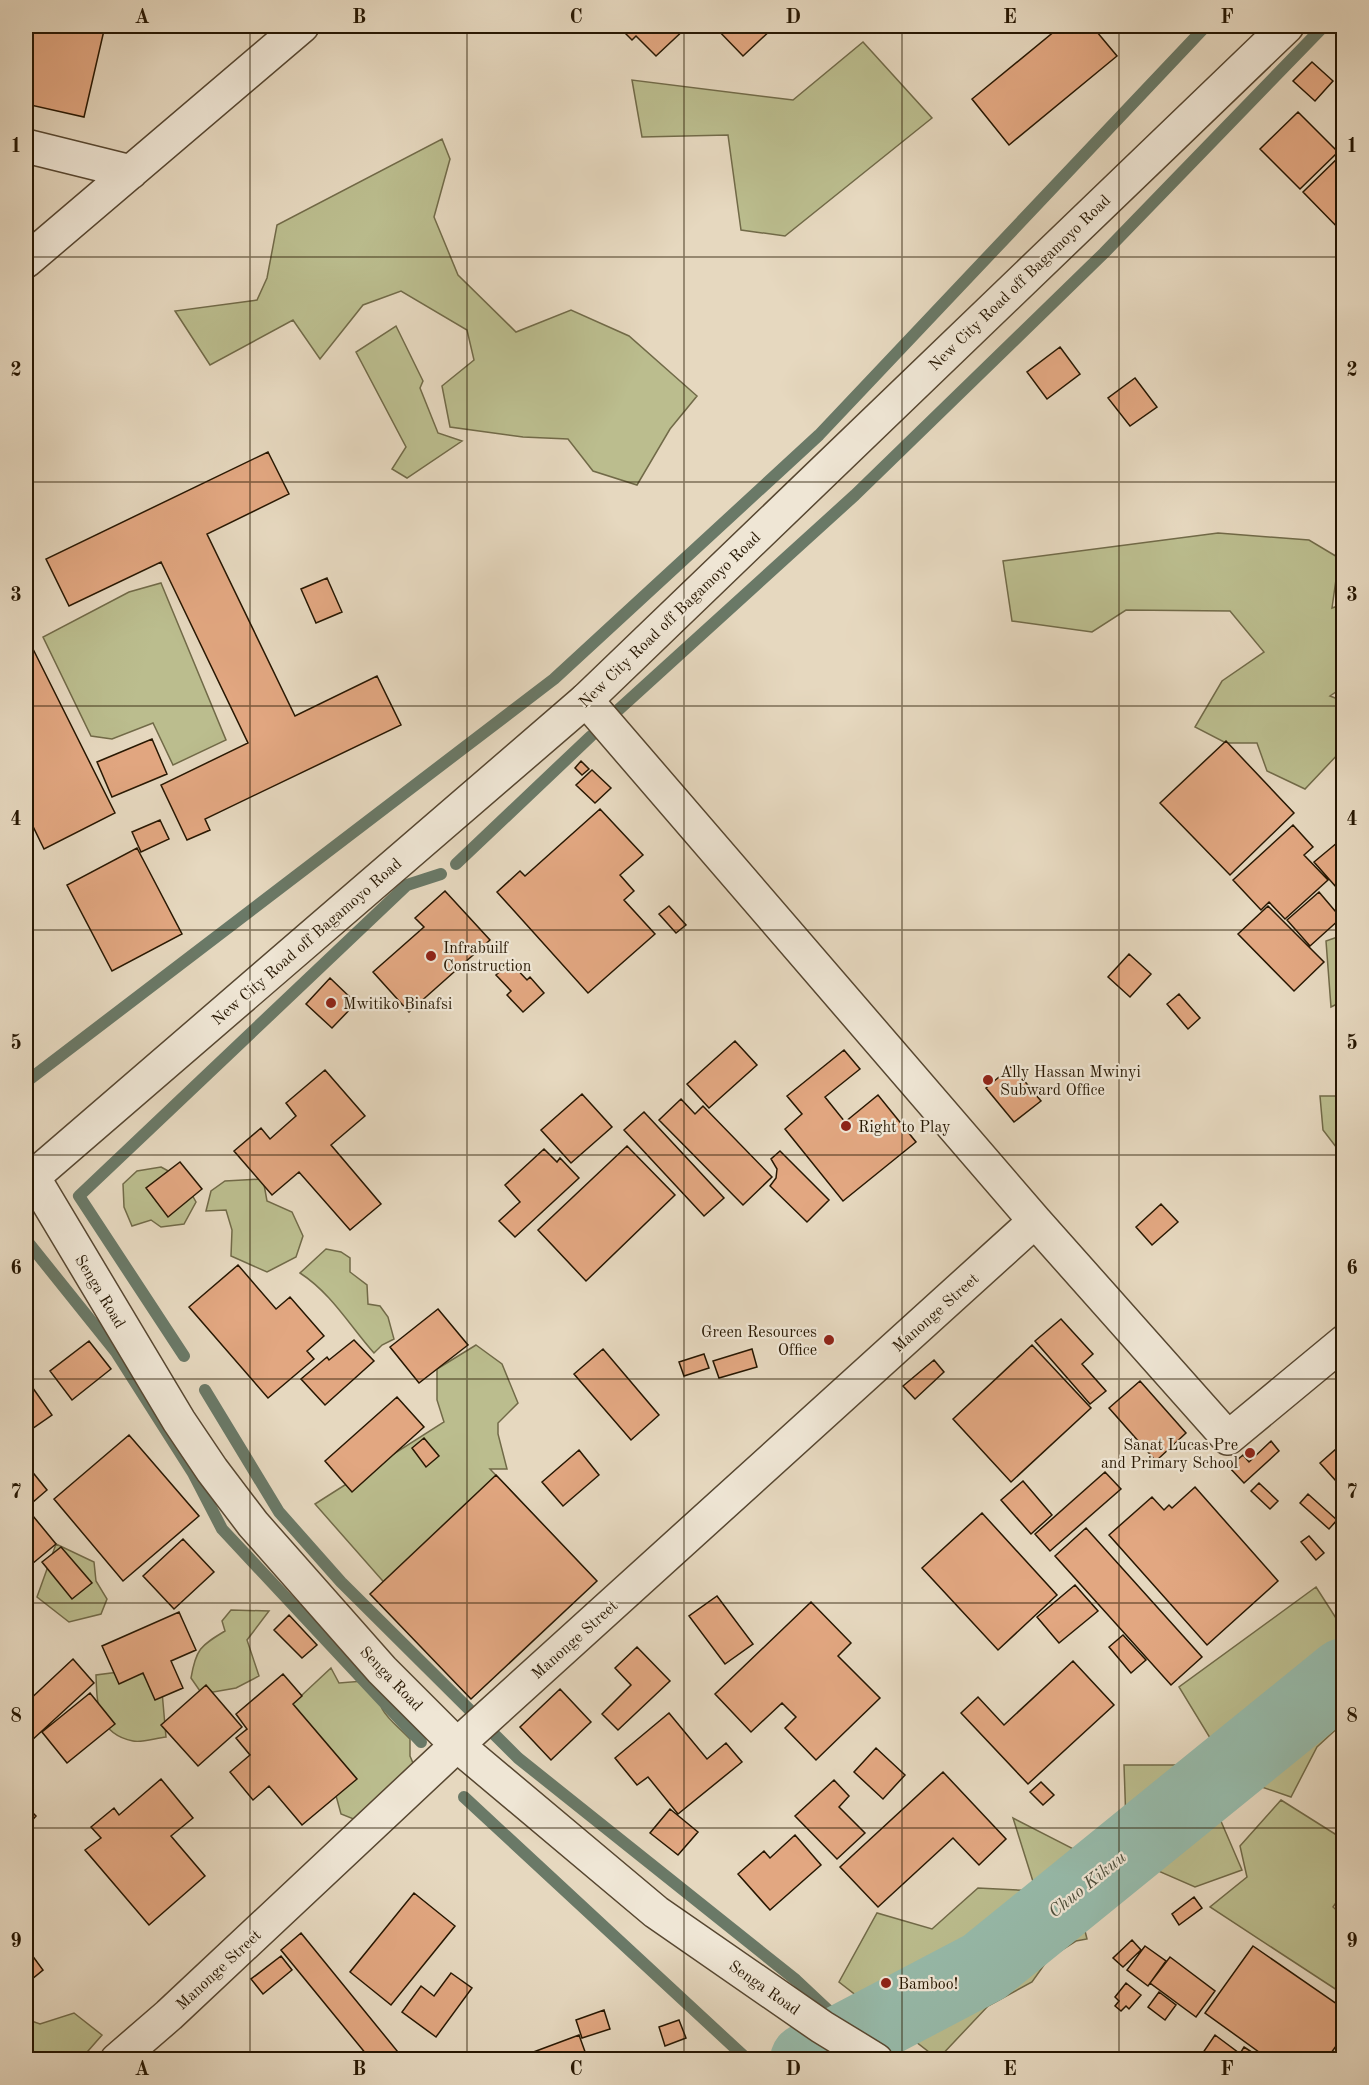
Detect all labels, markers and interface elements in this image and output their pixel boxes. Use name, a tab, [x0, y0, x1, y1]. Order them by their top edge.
text: A	[134, 8, 150, 28]
text: B	[352, 8, 366, 28]
text: C	[569, 8, 583, 28]
text: D	[785, 8, 801, 28]
text: E	[1003, 8, 1017, 28]
text: F	[1220, 8, 1234, 28]
text: 1	[10, 137, 22, 157]
text: 1	[1346, 137, 1358, 157]
street label: New City Road off Bagamoyo Road	[927, 193, 1114, 374]
text: 2	[10, 361, 22, 381]
text: 2	[1346, 361, 1358, 381]
street label: New City Road off Bagamoyo Road	[577, 530, 764, 711]
text: 3	[10, 586, 22, 606]
text: 3	[1346, 586, 1358, 606]
text: 4	[10, 810, 22, 830]
text: 4	[1346, 810, 1358, 830]
street label: New City Road off Bagamoyo Road	[210, 856, 405, 1029]
place label: Infrabuilf Construction	[443, 941, 532, 975]
marker: Infrabuilf Construction	[424, 949, 438, 963]
marker: Mwitiko Binafsi	[324, 996, 338, 1010]
place label: Mwitiko Binafsi	[343, 997, 452, 1013]
text: 5	[10, 1033, 22, 1054]
text: 5	[1346, 1033, 1358, 1054]
place label: Ally Hassan Mwinyi Subward Office	[1000, 1065, 1141, 1099]
marker: Ally Hassan Mwinyi Subward Office	[981, 1073, 995, 1087]
marker: Right to Play	[839, 1119, 853, 1133]
place label: Right to Play	[858, 1120, 951, 1136]
street label: Senga Road	[71, 1253, 127, 1332]
text: 6	[10, 1259, 22, 1279]
text: 6	[1346, 1259, 1358, 1279]
street label: Manonge Street	[890, 1271, 983, 1356]
place label: Green Resources Office	[701, 1325, 817, 1359]
marker: Green Resources Office	[822, 1333, 836, 1347]
place label: Sanat Lucas Pre and Primary School	[1101, 1438, 1238, 1472]
marker: Sanat Lucas Pre and Primary School	[1243, 1446, 1257, 1460]
text: 7	[10, 1483, 22, 1503]
text: 7	[1346, 1483, 1358, 1503]
street label: Manonge Street	[529, 1598, 622, 1683]
street label: Senga Road	[356, 1644, 425, 1715]
text: 8	[10, 1707, 22, 1727]
text: 8	[1346, 1707, 1358, 1727]
water label: Chuo Kikuu	[1045, 1848, 1130, 1921]
street label: Manonge Street	[174, 1927, 265, 2014]
text: 9	[10, 1932, 22, 1952]
text: 9	[1346, 1932, 1358, 1952]
street label: Senga Road	[725, 1958, 802, 2019]
marker: Bamboo!	[879, 1976, 893, 1990]
place label: Bamboo!	[898, 1977, 958, 1993]
text: A	[134, 2060, 150, 2080]
text: B	[352, 2060, 366, 2080]
text: C	[569, 2060, 583, 2080]
text: D	[785, 2060, 801, 2080]
text: E	[1003, 2060, 1017, 2080]
text: F	[1220, 2060, 1234, 2080]

